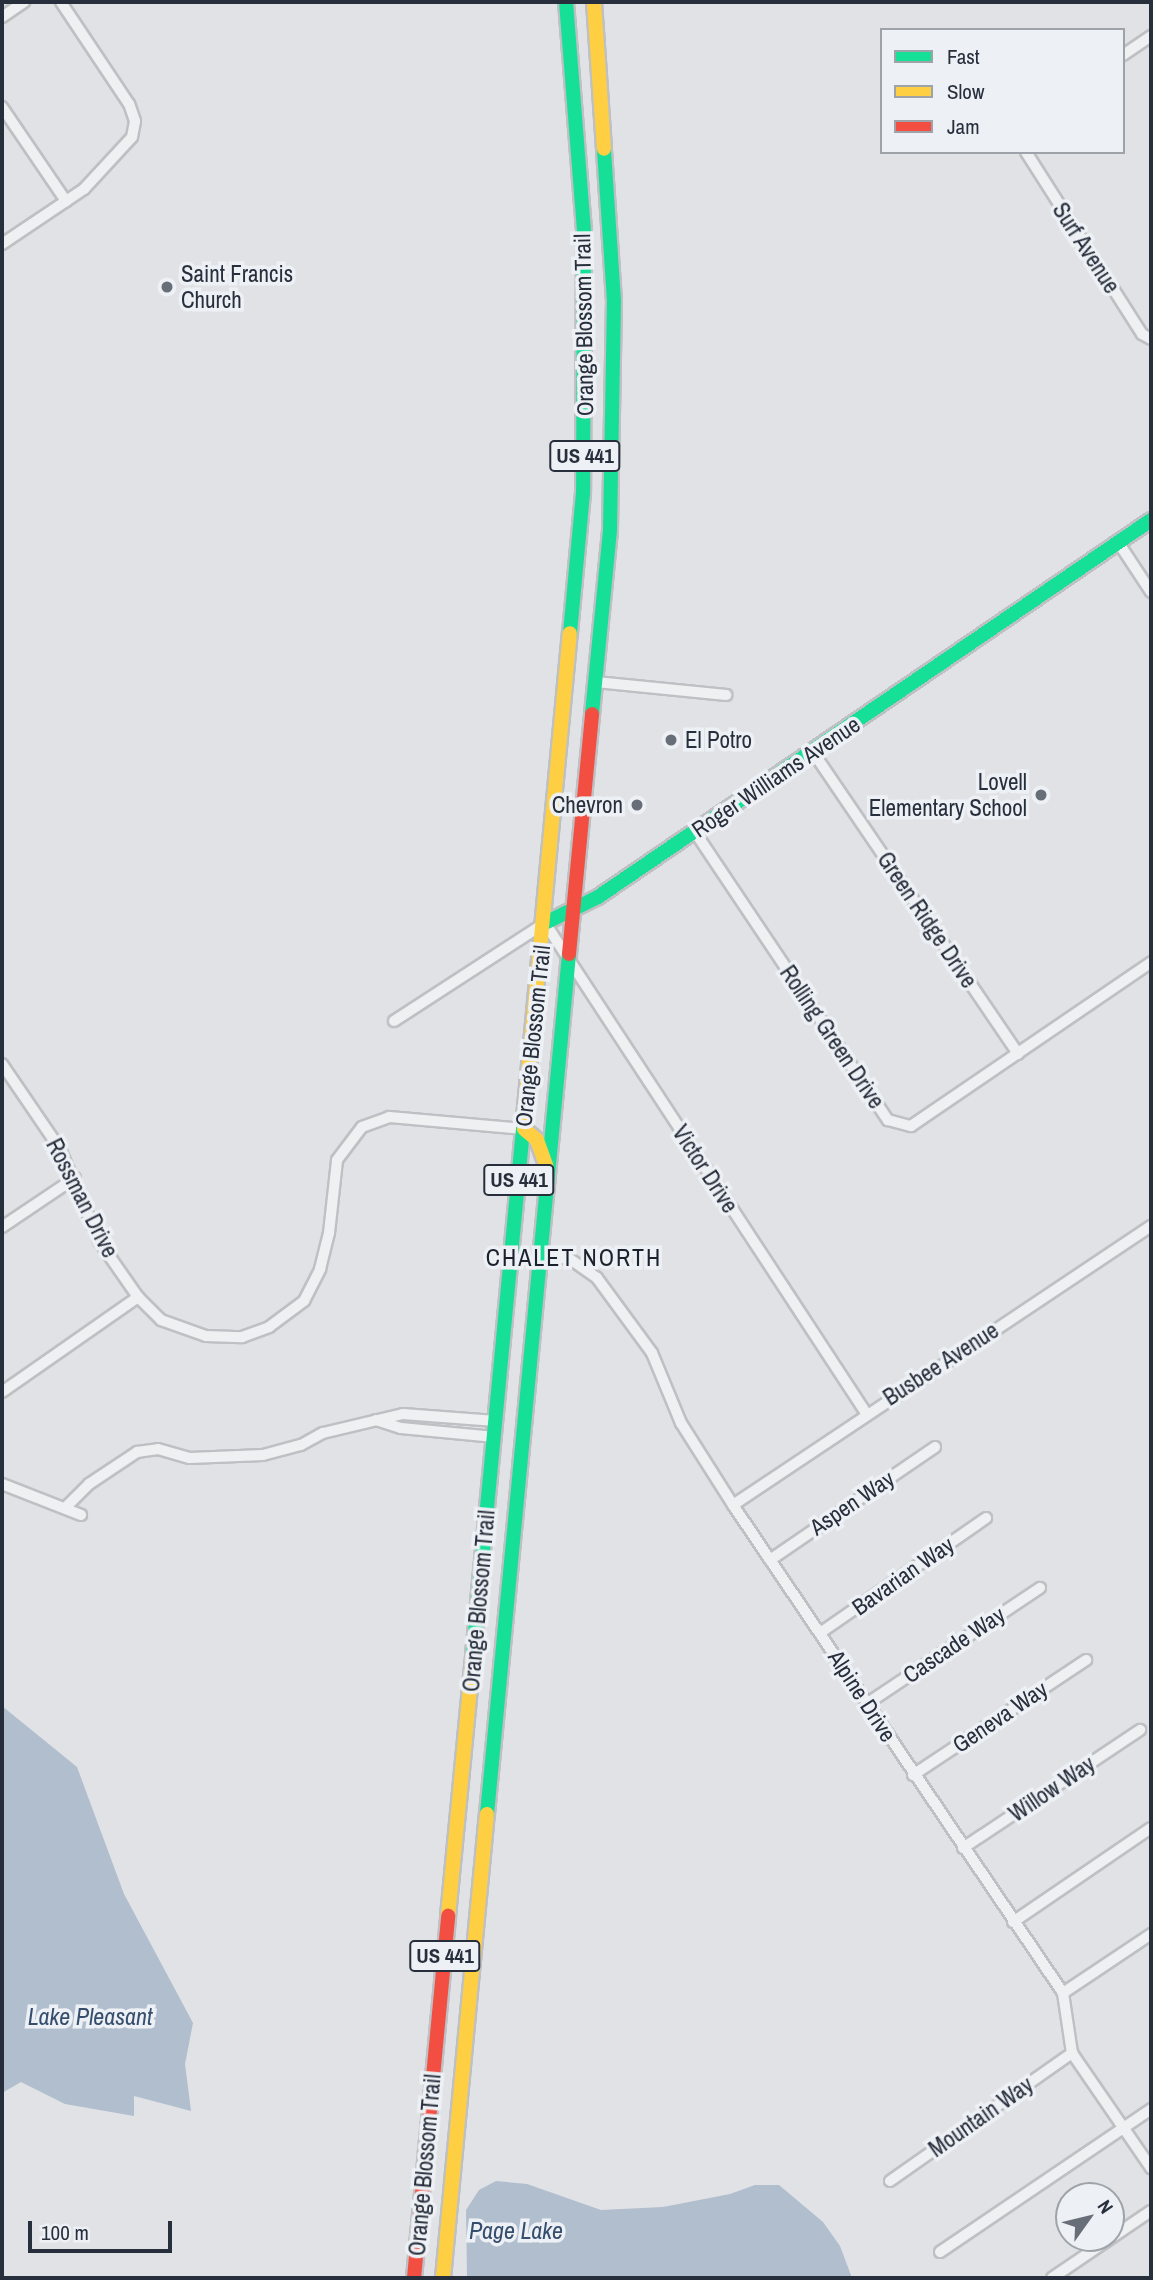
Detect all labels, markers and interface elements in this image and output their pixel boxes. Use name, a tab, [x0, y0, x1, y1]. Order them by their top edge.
legend	[880, 28, 1125, 154]
text: Fast	[947, 42, 980, 71]
text: Slow	[947, 77, 984, 106]
text: Jam	[947, 112, 980, 141]
street label: Surf Avenue	[1046, 197, 1126, 299]
street label: Orange Blossom Trail	[569, 233, 599, 417]
place label: Saint Francis Church	[181, 260, 293, 314]
marker: Saint Francis Church	[159, 279, 175, 295]
road number: US 441	[548, 438, 622, 474]
street label: Roger Williams Avenue	[686, 710, 866, 844]
place label: El Potro	[685, 726, 752, 754]
marker: El Potro	[663, 732, 679, 748]
place label: Lovell Elementary School	[869, 768, 1027, 822]
marker: Lovell Elementary School	[1033, 787, 1049, 803]
place label: Chevron	[552, 791, 623, 819]
marker: Chevron	[629, 797, 645, 813]
street label: Green Ridge Drive	[871, 847, 983, 993]
street label: Orange Blossom Trail	[510, 944, 556, 1128]
street label: Rolling Green Drive	[774, 960, 890, 1114]
street label: Victor Drive	[666, 1120, 744, 1218]
street label: Rossman Drive	[40, 1134, 124, 1262]
road number: US 441	[482, 1162, 556, 1198]
district label: CHALET NORTH	[487, 1244, 661, 1272]
street label: Busbee Avenue	[878, 1316, 1004, 1412]
street label: Aspen Way	[805, 1465, 899, 1541]
street label: Orange Blossom Trail	[457, 1509, 501, 1693]
street label: Bavarian Way	[847, 1531, 959, 1621]
street label: Cascade Way	[898, 1601, 1010, 1689]
street label: Alpine Drive	[822, 1645, 902, 1747]
street label: Geneva Way	[947, 1675, 1053, 1759]
street label: Willow Way	[1004, 1750, 1100, 1828]
road number: US 441	[408, 1938, 482, 1974]
water label: Lake Pleasant	[28, 2003, 152, 2031]
street label: Mountain Way	[924, 2071, 1038, 2163]
street label: Orange Blossom Trail	[403, 2073, 447, 2257]
north arrow	[1055, 2182, 1125, 2252]
text: N	[1092, 2194, 1120, 2218]
scale bar	[32, 2206, 175, 2250]
water label: Page Lake	[469, 2217, 563, 2245]
text: 100 m	[41, 2218, 89, 2247]

